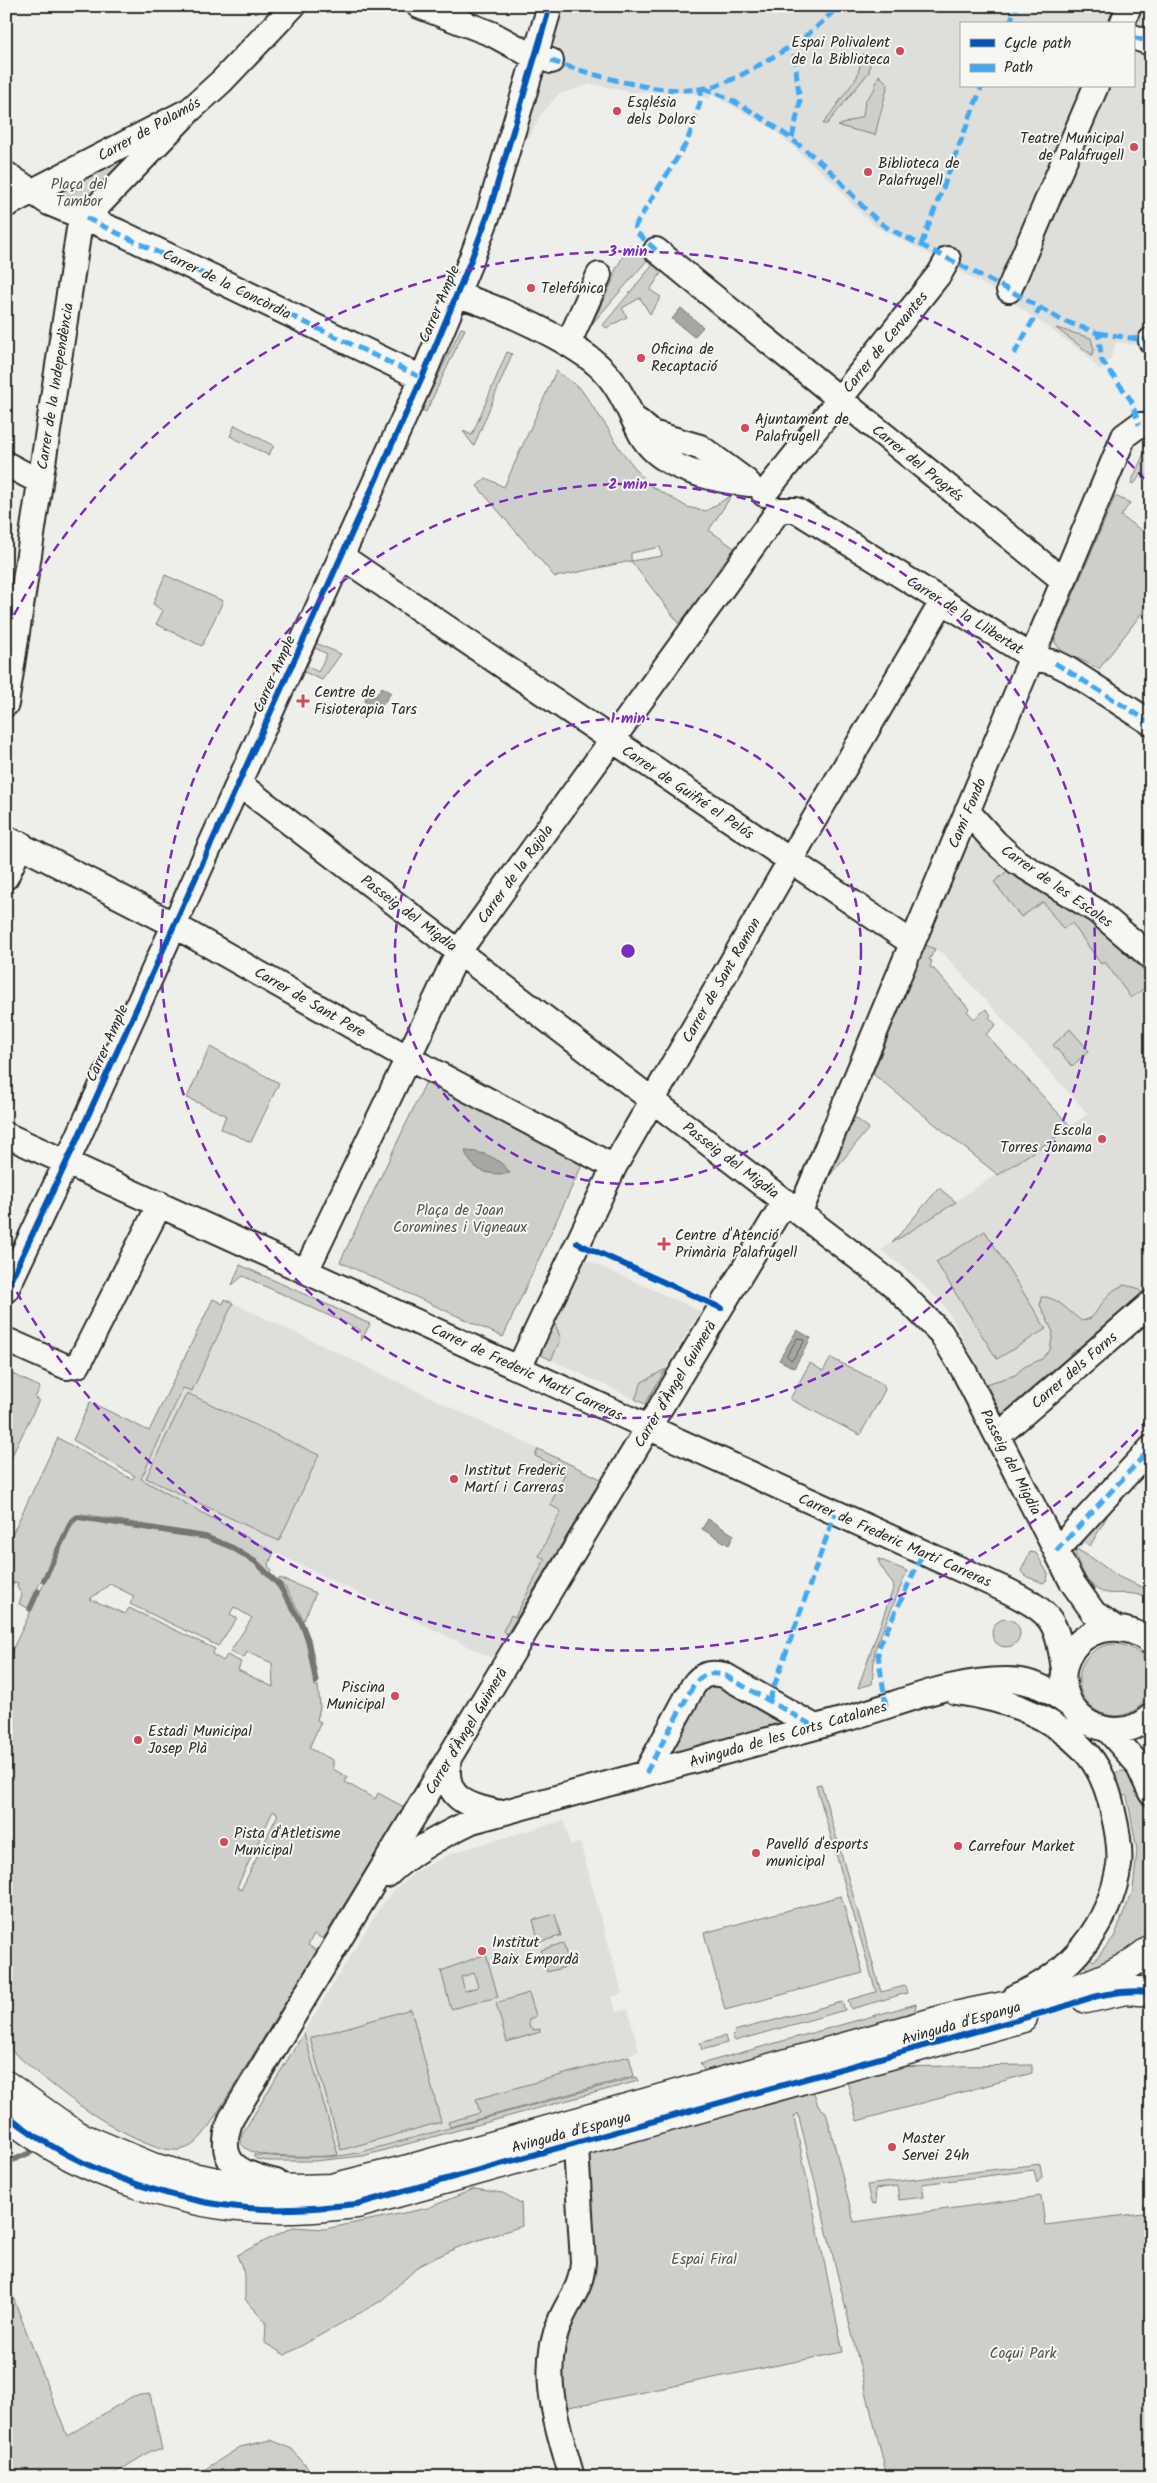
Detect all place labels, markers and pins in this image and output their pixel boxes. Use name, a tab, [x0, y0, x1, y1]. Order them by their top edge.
place label: Espai Polivalent de la Biblioteca	[791, 31, 890, 72]
marker: Espai Polivalent de la Biblioteca	[894, 45, 906, 57]
place label: Església dels Dolors	[627, 91, 696, 132]
marker: Església dels Dolors	[611, 105, 623, 117]
place label: Teatre Municipal de Palafrugell	[1020, 127, 1124, 168]
marker: Teatre Municipal de Palafrugell	[1128, 141, 1140, 153]
place label: Biblioteca de Palafrugell	[878, 152, 960, 193]
marker: Biblioteca de Palafrugell	[862, 166, 874, 178]
place label: Telefónica	[541, 277, 604, 301]
marker: Telefónica	[525, 282, 537, 294]
place label: Oficina de Recaptació	[651, 338, 718, 379]
marker: Oficina de Recaptació	[635, 352, 647, 364]
place label: Ajuntament de Palafrugell	[755, 408, 849, 449]
marker: Ajuntament de Palafrugell	[739, 422, 751, 434]
place label: Centre de Fisioterapia Tars	[314, 681, 418, 722]
marker: Centre de Fisioterapia Tars	[296, 694, 310, 708]
centre of rings	[619, 942, 637, 960]
place label: Escola Torres Jonama	[1000, 1119, 1092, 1160]
marker: Escola Torres Jonama	[1096, 1133, 1108, 1145]
place label: Centre d'Atenció Primària Palafrugell	[675, 1224, 798, 1265]
marker: Centre d'Atenció Primària Palafrugell	[657, 1237, 671, 1251]
place label: Institut Frederic Martí i Carreras	[464, 1459, 567, 1500]
marker: Institut Frederic Martí i Carreras	[448, 1473, 460, 1485]
place label: Piscina Municipal	[326, 1676, 385, 1717]
marker: Piscina Municipal	[389, 1690, 401, 1702]
place label: Estadi Municipal Josep Plà	[148, 1720, 252, 1761]
marker: Estadi Municipal Josep Plà	[132, 1734, 144, 1746]
place label: Pista d'Atletisme Municipal	[234, 1822, 341, 1863]
place label: Pavelló d'esports municipal	[766, 1833, 869, 1874]
place label: Carrefour Market	[968, 1835, 1075, 1859]
marker: Pista d'Atletisme Municipal	[218, 1836, 230, 1848]
marker: Carrefour Market	[952, 1840, 964, 1852]
marker: Pavelló d'esports municipal	[750, 1847, 762, 1859]
place label: Institut Baix Empordà	[492, 1931, 579, 1972]
marker: Institut Baix Empordà	[476, 1945, 488, 1957]
place label: Master Servei 24h	[902, 2127, 969, 2168]
marker: Master Servei 24h	[886, 2141, 898, 2153]

